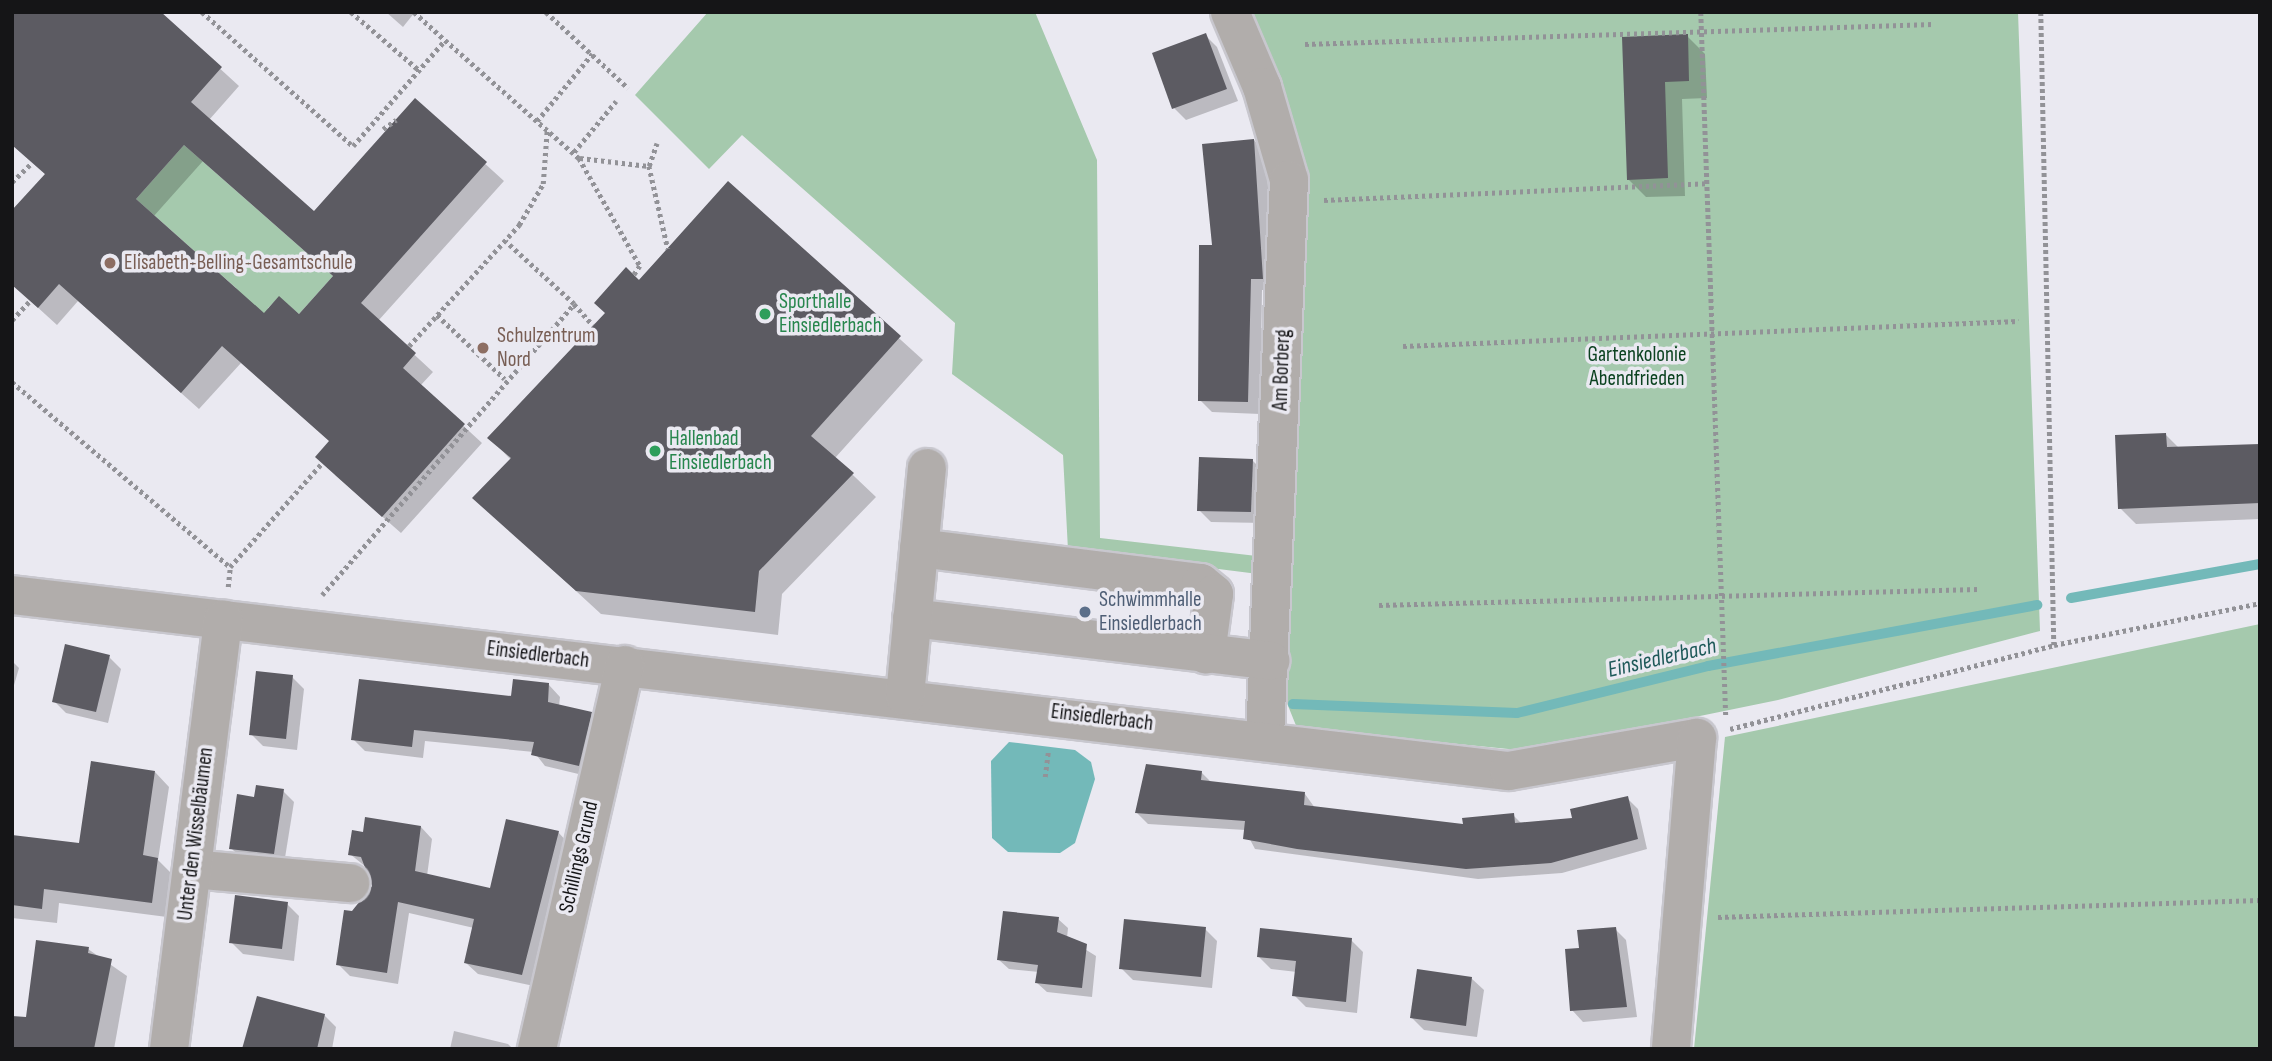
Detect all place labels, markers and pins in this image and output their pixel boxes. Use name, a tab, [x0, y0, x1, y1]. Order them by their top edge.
place label: Elisabeth-Belling-Gesamtschule	[124, 250, 353, 276]
marker: Elisabeth-Belling-Gesamtschule	[102, 255, 118, 271]
place label: Sporthalle Einsiedlerbach	[779, 289, 882, 339]
marker: Sporthalle Einsiedlerbach	[757, 306, 773, 322]
place label: Schulzentrum Nord	[497, 323, 596, 373]
marker: Schulzentrum Nord	[475, 340, 491, 356]
place label: Hallenbad Einsiedlerbach	[669, 426, 772, 476]
marker: Hallenbad Einsiedlerbach	[647, 443, 663, 459]
place label: Schwimmhalle Einsiedlerbach	[1099, 587, 1202, 637]
marker: Schwimmhalle Einsiedlerbach	[1077, 604, 1093, 620]

